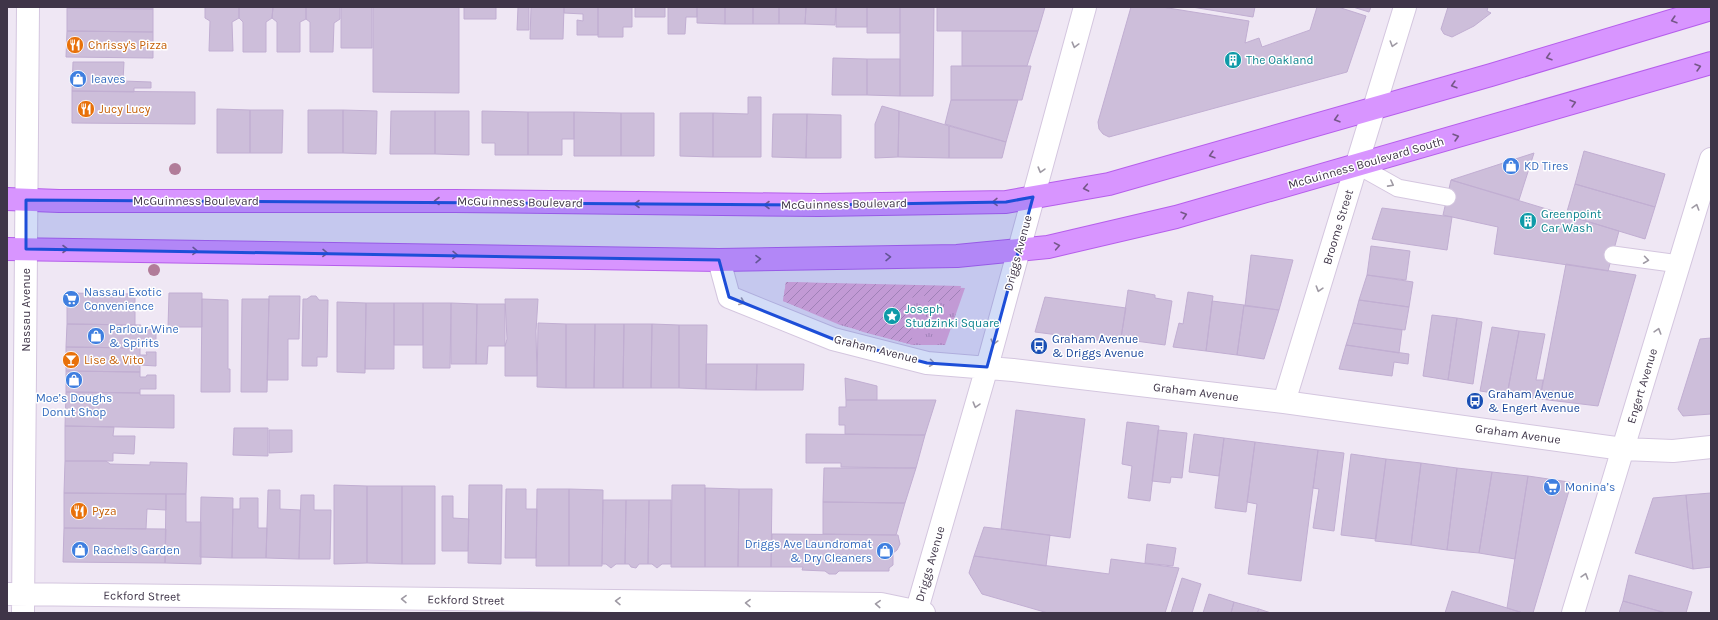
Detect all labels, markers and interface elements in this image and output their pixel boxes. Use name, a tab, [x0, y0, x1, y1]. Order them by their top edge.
one-way arrow	[1670, 15, 1677, 24]
restaurant icon: Chrissy's Pizza	[65, 35, 85, 55]
place label: Chrissy's Pizza	[88, 38, 167, 52]
one-way arrow	[1071, 41, 1079, 48]
one-way arrow	[1390, 41, 1398, 48]
building icon: The Oakland	[1223, 50, 1243, 70]
place label: The Oakland	[1246, 53, 1314, 67]
one-way arrow	[1546, 53, 1552, 61]
one-way arrow	[1694, 63, 1701, 72]
shop icon: leaves	[68, 69, 88, 89]
place label: leaves	[91, 72, 126, 86]
one-way arrow	[1450, 80, 1457, 89]
restaurant icon: Jucy Lucy	[76, 99, 96, 119]
one-way arrow	[1569, 99, 1576, 108]
place label: Jucy Lucy	[99, 102, 151, 116]
one-way arrow	[1333, 114, 1340, 123]
one-way arrow	[1453, 133, 1460, 141]
street label: McGuinness Boulevard South	[1286, 134, 1446, 192]
one-way arrow	[1208, 150, 1215, 159]
shop icon: KD Tires	[1501, 156, 1521, 176]
place label: KD Tires	[1524, 159, 1568, 173]
one-way arrow	[1037, 166, 1046, 173]
one-way arrow	[1387, 179, 1394, 186]
one-way arrow	[1083, 184, 1089, 192]
street label: Broome Street	[1320, 187, 1356, 266]
street label: McGuinness Boulevard	[133, 194, 259, 208]
street label: McGuinness Boulevard	[457, 194, 583, 210]
street label: McGuinness Boulevard	[781, 196, 907, 212]
one-way arrow	[434, 197, 440, 205]
one-way arrow	[992, 198, 998, 206]
one-way arrow	[634, 200, 640, 208]
one-way arrow	[764, 201, 770, 209]
one-way arrow	[1691, 204, 1700, 211]
place label: Greenpoint Car Wash	[1541, 207, 1602, 235]
one-way arrow	[1180, 211, 1187, 220]
building icon: Greenpoint Car Wash	[1518, 211, 1538, 231]
street label: Driggs Avenue	[1001, 214, 1035, 292]
one-way arrow	[1054, 242, 1060, 251]
one-way arrow	[62, 245, 68, 253]
one-way arrow	[192, 247, 198, 255]
one-way arrow	[322, 249, 328, 257]
one-way arrow	[452, 251, 458, 259]
one-way arrow	[885, 253, 891, 261]
one-way arrow	[755, 255, 761, 263]
one-way arrow	[1643, 255, 1649, 264]
street label: Nassau Avenue	[19, 268, 33, 352]
place label: Nassau Exotic Convenience	[84, 285, 162, 313]
one-way arrow	[1315, 286, 1324, 293]
supermarket icon: Nassau Exotic Convenience	[61, 289, 81, 309]
one-way arrow	[739, 298, 746, 306]
place label: Joseph Studzinki Square	[905, 302, 999, 330]
place icon: Joseph Studzinki Square	[882, 306, 902, 326]
place label: Parlour Wine & Spirits	[109, 322, 179, 350]
shop icon: Parlour Wine & Spirits	[86, 326, 106, 346]
one-way arrow	[1653, 328, 1662, 335]
street label: Graham Avenue	[833, 332, 919, 366]
place label: Graham Avenue & Driggs Avenue	[1052, 332, 1144, 360]
bus stop icon: Graham Avenue & Driggs Avenue	[1029, 336, 1049, 356]
one-way arrow	[990, 338, 999, 345]
street label: Engert Avenue	[1624, 347, 1660, 425]
bar icon: Lise & Vito	[61, 350, 81, 370]
place label: Lise & Vito	[84, 353, 144, 367]
one-way arrow	[929, 358, 935, 367]
shop icon: Moe’s Doughs Donut Shop	[64, 370, 84, 390]
street label: Graham Avenue	[1152, 380, 1240, 404]
place label: Graham Avenue & Engert Avenue	[1488, 387, 1580, 415]
place label: Moe’s Doughs Donut Shop	[36, 391, 112, 419]
bus stop icon: Graham Avenue & Engert Avenue	[1465, 391, 1485, 411]
one-way arrow	[972, 401, 981, 408]
street label: Graham Avenue	[1474, 421, 1562, 447]
supermarket icon: Monina’s	[1542, 477, 1562, 497]
place label: Monina’s	[1565, 480, 1615, 494]
restaurant icon: Pyza	[69, 501, 89, 521]
place label: Pyza	[92, 504, 117, 518]
street label: Driggs Avenue	[913, 525, 947, 603]
place label: Driggs Ave Laundromat & Dry Cleaners	[745, 537, 872, 565]
shop icon: Rachel's Garden	[70, 540, 90, 560]
shop icon: Driggs Ave Laundromat & Dry Cleaners	[875, 541, 895, 561]
place label: Rachel's Garden	[93, 543, 180, 557]
one-way arrow	[1580, 572, 1589, 579]
street label: Eckford Street	[103, 588, 181, 604]
street label: Eckford Street	[427, 592, 505, 608]
one-way arrow	[401, 595, 407, 603]
one-way arrow	[615, 597, 621, 605]
one-way arrow	[745, 599, 751, 607]
one-way arrow	[875, 600, 881, 609]

